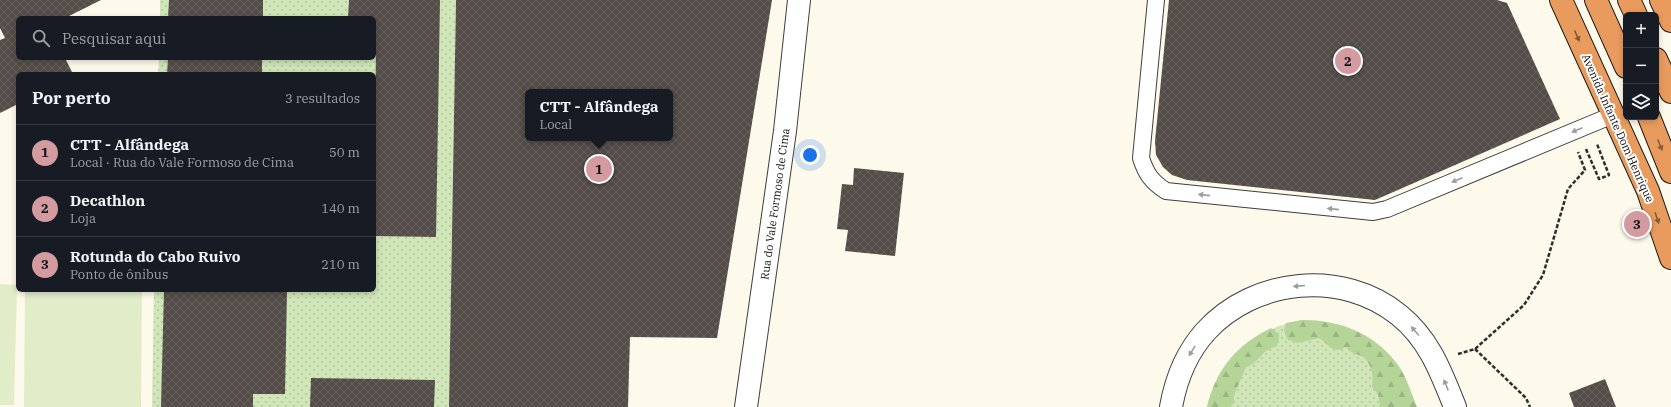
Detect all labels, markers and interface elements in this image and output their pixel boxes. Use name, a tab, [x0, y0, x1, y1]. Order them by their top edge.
map controls	[1623, 12, 1659, 120]
button: +	[1623, 12, 1659, 48]
search box	[16, 16, 376, 60]
icon: search	[30, 27, 52, 49]
text: Pesquisar aqui	[62, 29, 166, 48]
one-way arrow	[1574, 30, 1580, 41]
pin: 2	[1335, 46, 1361, 76]
button: −	[1623, 48, 1659, 84]
street label: Avenida Infante Dom Henrique	[1579, 52, 1657, 204]
button: layers	[1623, 84, 1659, 120]
text: Por perto	[32, 87, 111, 109]
popup	[525, 89, 673, 141]
text: 3 resultados	[285, 90, 360, 107]
text: CTT - Alfândega	[539, 97, 659, 116]
text: Local	[539, 116, 572, 133]
street label: Rua do Vale Formoso de Cima	[757, 127, 793, 281]
one-way arrow	[1571, 127, 1582, 133]
text: CTT - Alfândega	[70, 135, 189, 154]
one-way arrow	[1657, 139, 1663, 150]
text: 1	[41, 144, 49, 161]
text: 50 m	[329, 144, 360, 161]
your location	[800, 145, 820, 165]
text: Local · Rua do Vale Formoso de Cima	[70, 154, 294, 171]
pin: 1	[586, 154, 612, 184]
one-way arrow	[1451, 177, 1463, 184]
text: Decathlon	[70, 191, 145, 210]
one-way arrow	[1198, 192, 1210, 198]
text: 2	[41, 200, 49, 217]
text: 140 m	[321, 200, 360, 217]
one-way arrow	[1327, 206, 1339, 212]
pin: 3	[1624, 209, 1650, 239]
text: Loja	[70, 210, 96, 227]
one-way arrow	[1655, 213, 1661, 225]
text: Rotunda do Cabo Ruivo	[70, 247, 240, 266]
text: 3	[41, 256, 49, 273]
text: 210 m	[321, 256, 360, 273]
text: Ponto de ônibus	[70, 266, 168, 283]
one-way arrow	[1293, 282, 1305, 289]
one-way arrow	[1411, 326, 1420, 337]
one-way arrow	[1188, 346, 1196, 356]
one-way arrow	[1443, 379, 1449, 391]

